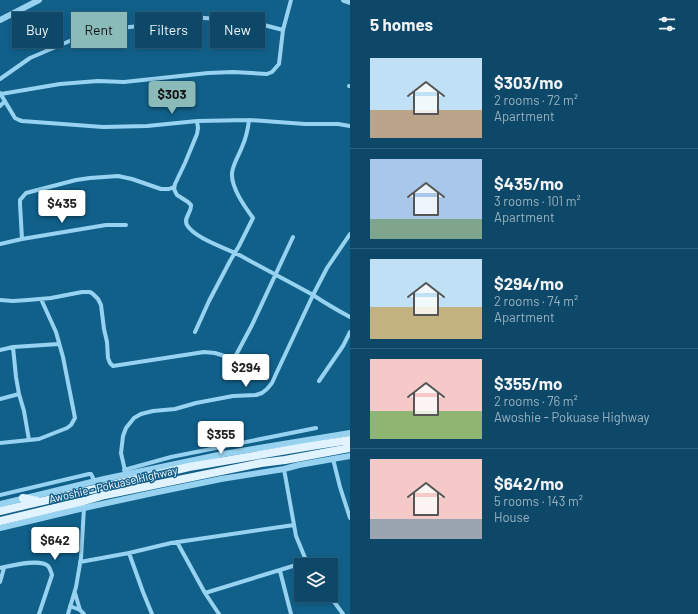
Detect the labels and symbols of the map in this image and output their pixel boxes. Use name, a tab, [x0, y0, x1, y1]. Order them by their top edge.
pin: $303	[148, 81, 196, 115]
pin: $435	[38, 190, 86, 224]
pin: $294	[222, 354, 270, 388]
pin: $355	[197, 421, 245, 455]
street label: Awoshie - Pokuase Highway	[47, 463, 179, 505]
pin: $642	[31, 527, 79, 561]

